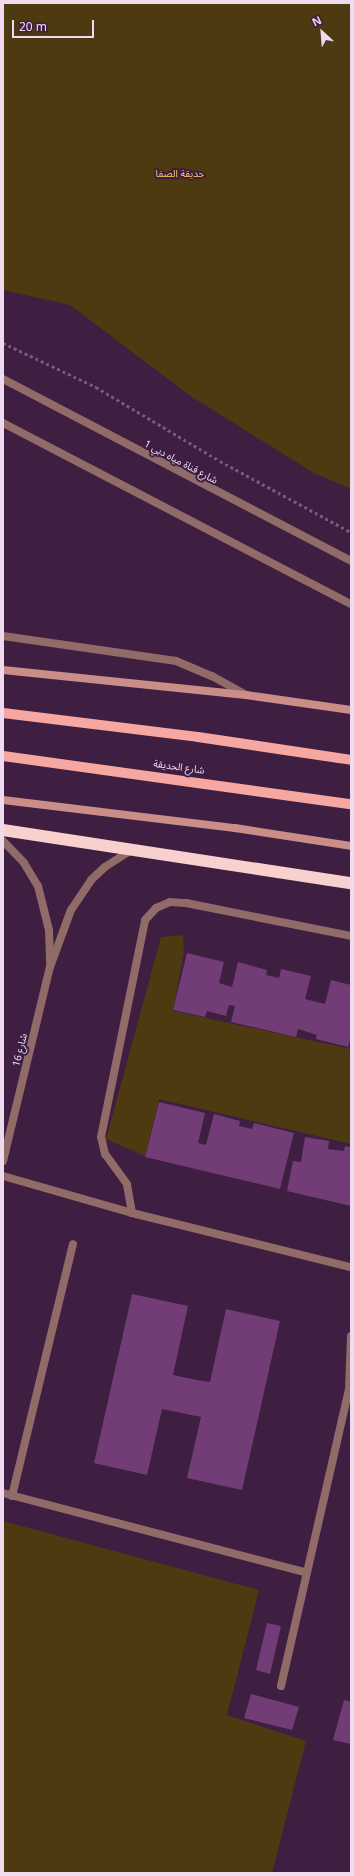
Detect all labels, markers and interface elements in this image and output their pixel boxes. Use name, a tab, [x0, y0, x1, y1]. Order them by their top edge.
scale bar	[14, 12, 96, 38]
north arrow	[302, 12, 342, 52]
text: N	[309, 12, 324, 29]
text: 20 m	[19, 18, 47, 35]
park label: حديقة الصفا	[156, 168, 204, 180]
street label: شارع قناة مياه دبي 1	[142, 438, 220, 486]
street label: شارع الحديقة	[153, 757, 205, 777]
street label: شارع 16	[10, 1032, 30, 1068]

